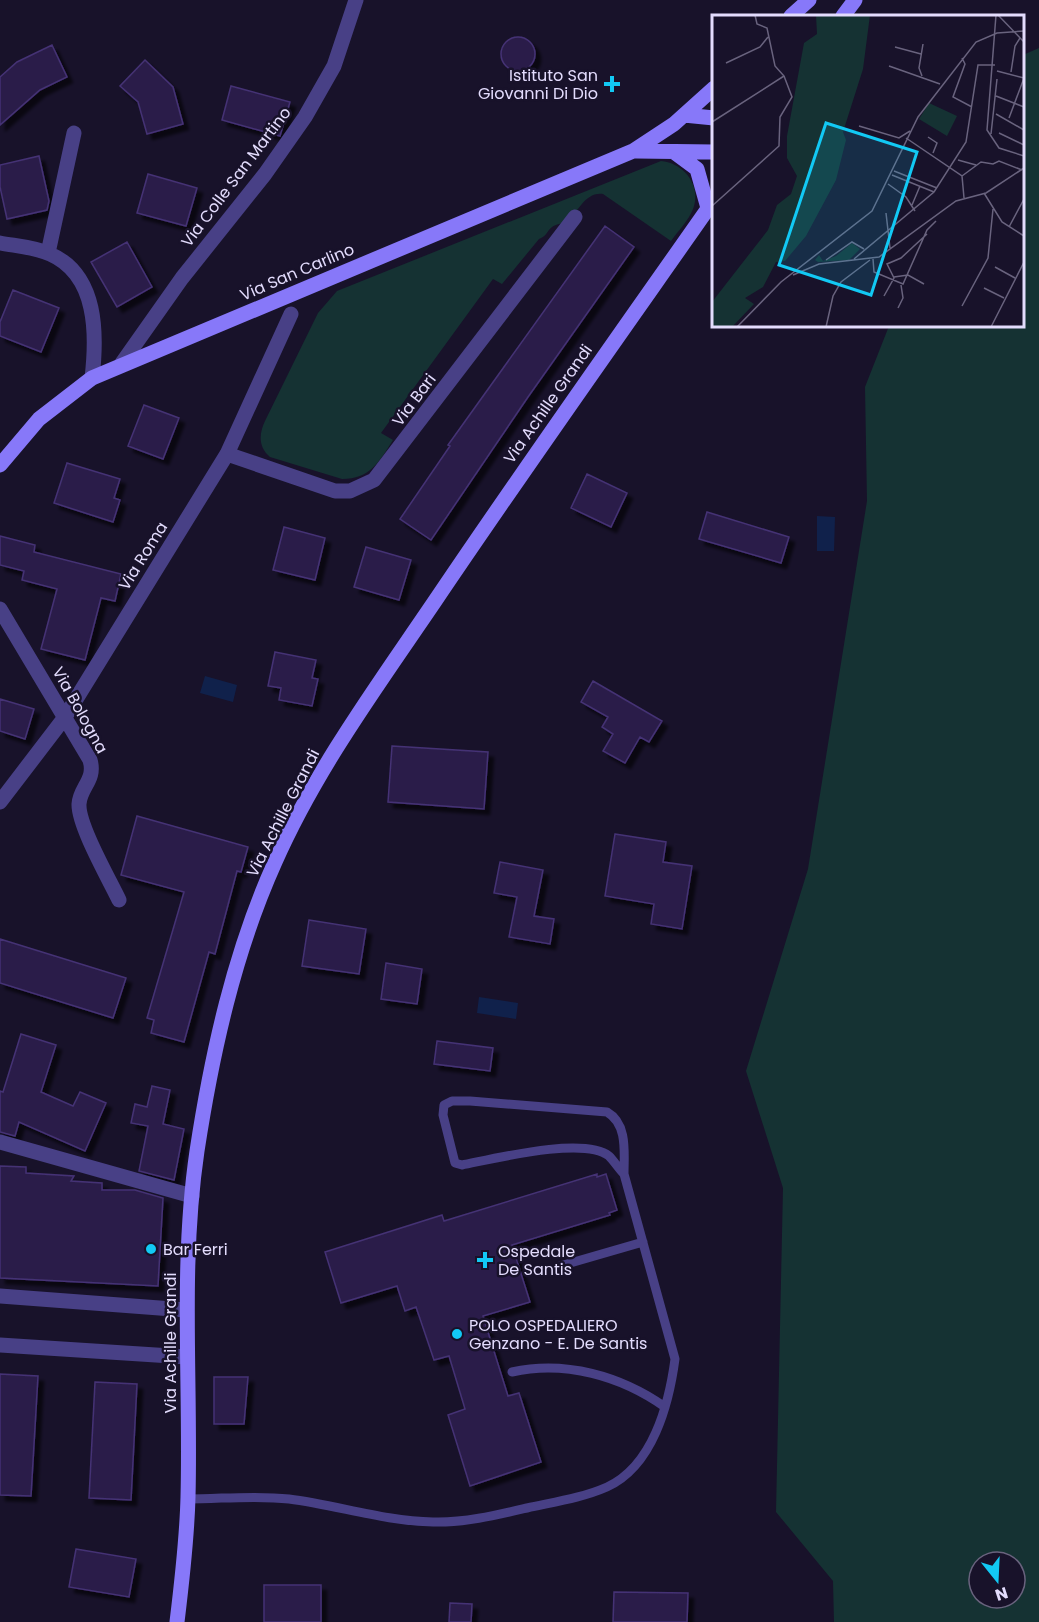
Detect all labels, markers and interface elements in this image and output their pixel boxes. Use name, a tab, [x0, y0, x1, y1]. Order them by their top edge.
inset map	[712, 15, 1024, 327]
place label: Istituto San Giovanni Di Dio	[478, 64, 598, 105]
marker: Istituto San Giovanni Di Dio	[603, 75, 621, 93]
street label: Via Colle San Martino	[176, 102, 296, 252]
street label: Via San Carlino	[236, 238, 358, 306]
street label: Via Achille Grandi	[498, 340, 598, 468]
street label: Via Bari	[387, 369, 441, 431]
street label: Via Roma	[113, 517, 173, 595]
street label: Via Bologna	[47, 662, 113, 758]
street label: Via Achille Grandi	[241, 745, 325, 881]
place label: Bar Ferri	[163, 1238, 228, 1261]
place label: Ospedale De Santis	[498, 1240, 575, 1281]
marker: Bar Ferri	[144, 1242, 158, 1256]
marker: Ospedale De Santis	[476, 1251, 494, 1269]
street label: Via Achille Grandi	[159, 1273, 182, 1413]
place label: POLO OSPEDALIERO Genzano - E. De Santis	[469, 1314, 647, 1355]
marker: POLO OSPEDALIERO Genzano - E. De Santis	[450, 1327, 464, 1341]
north arrow	[967, 1550, 1027, 1610]
text: N	[992, 1581, 1011, 1607]

